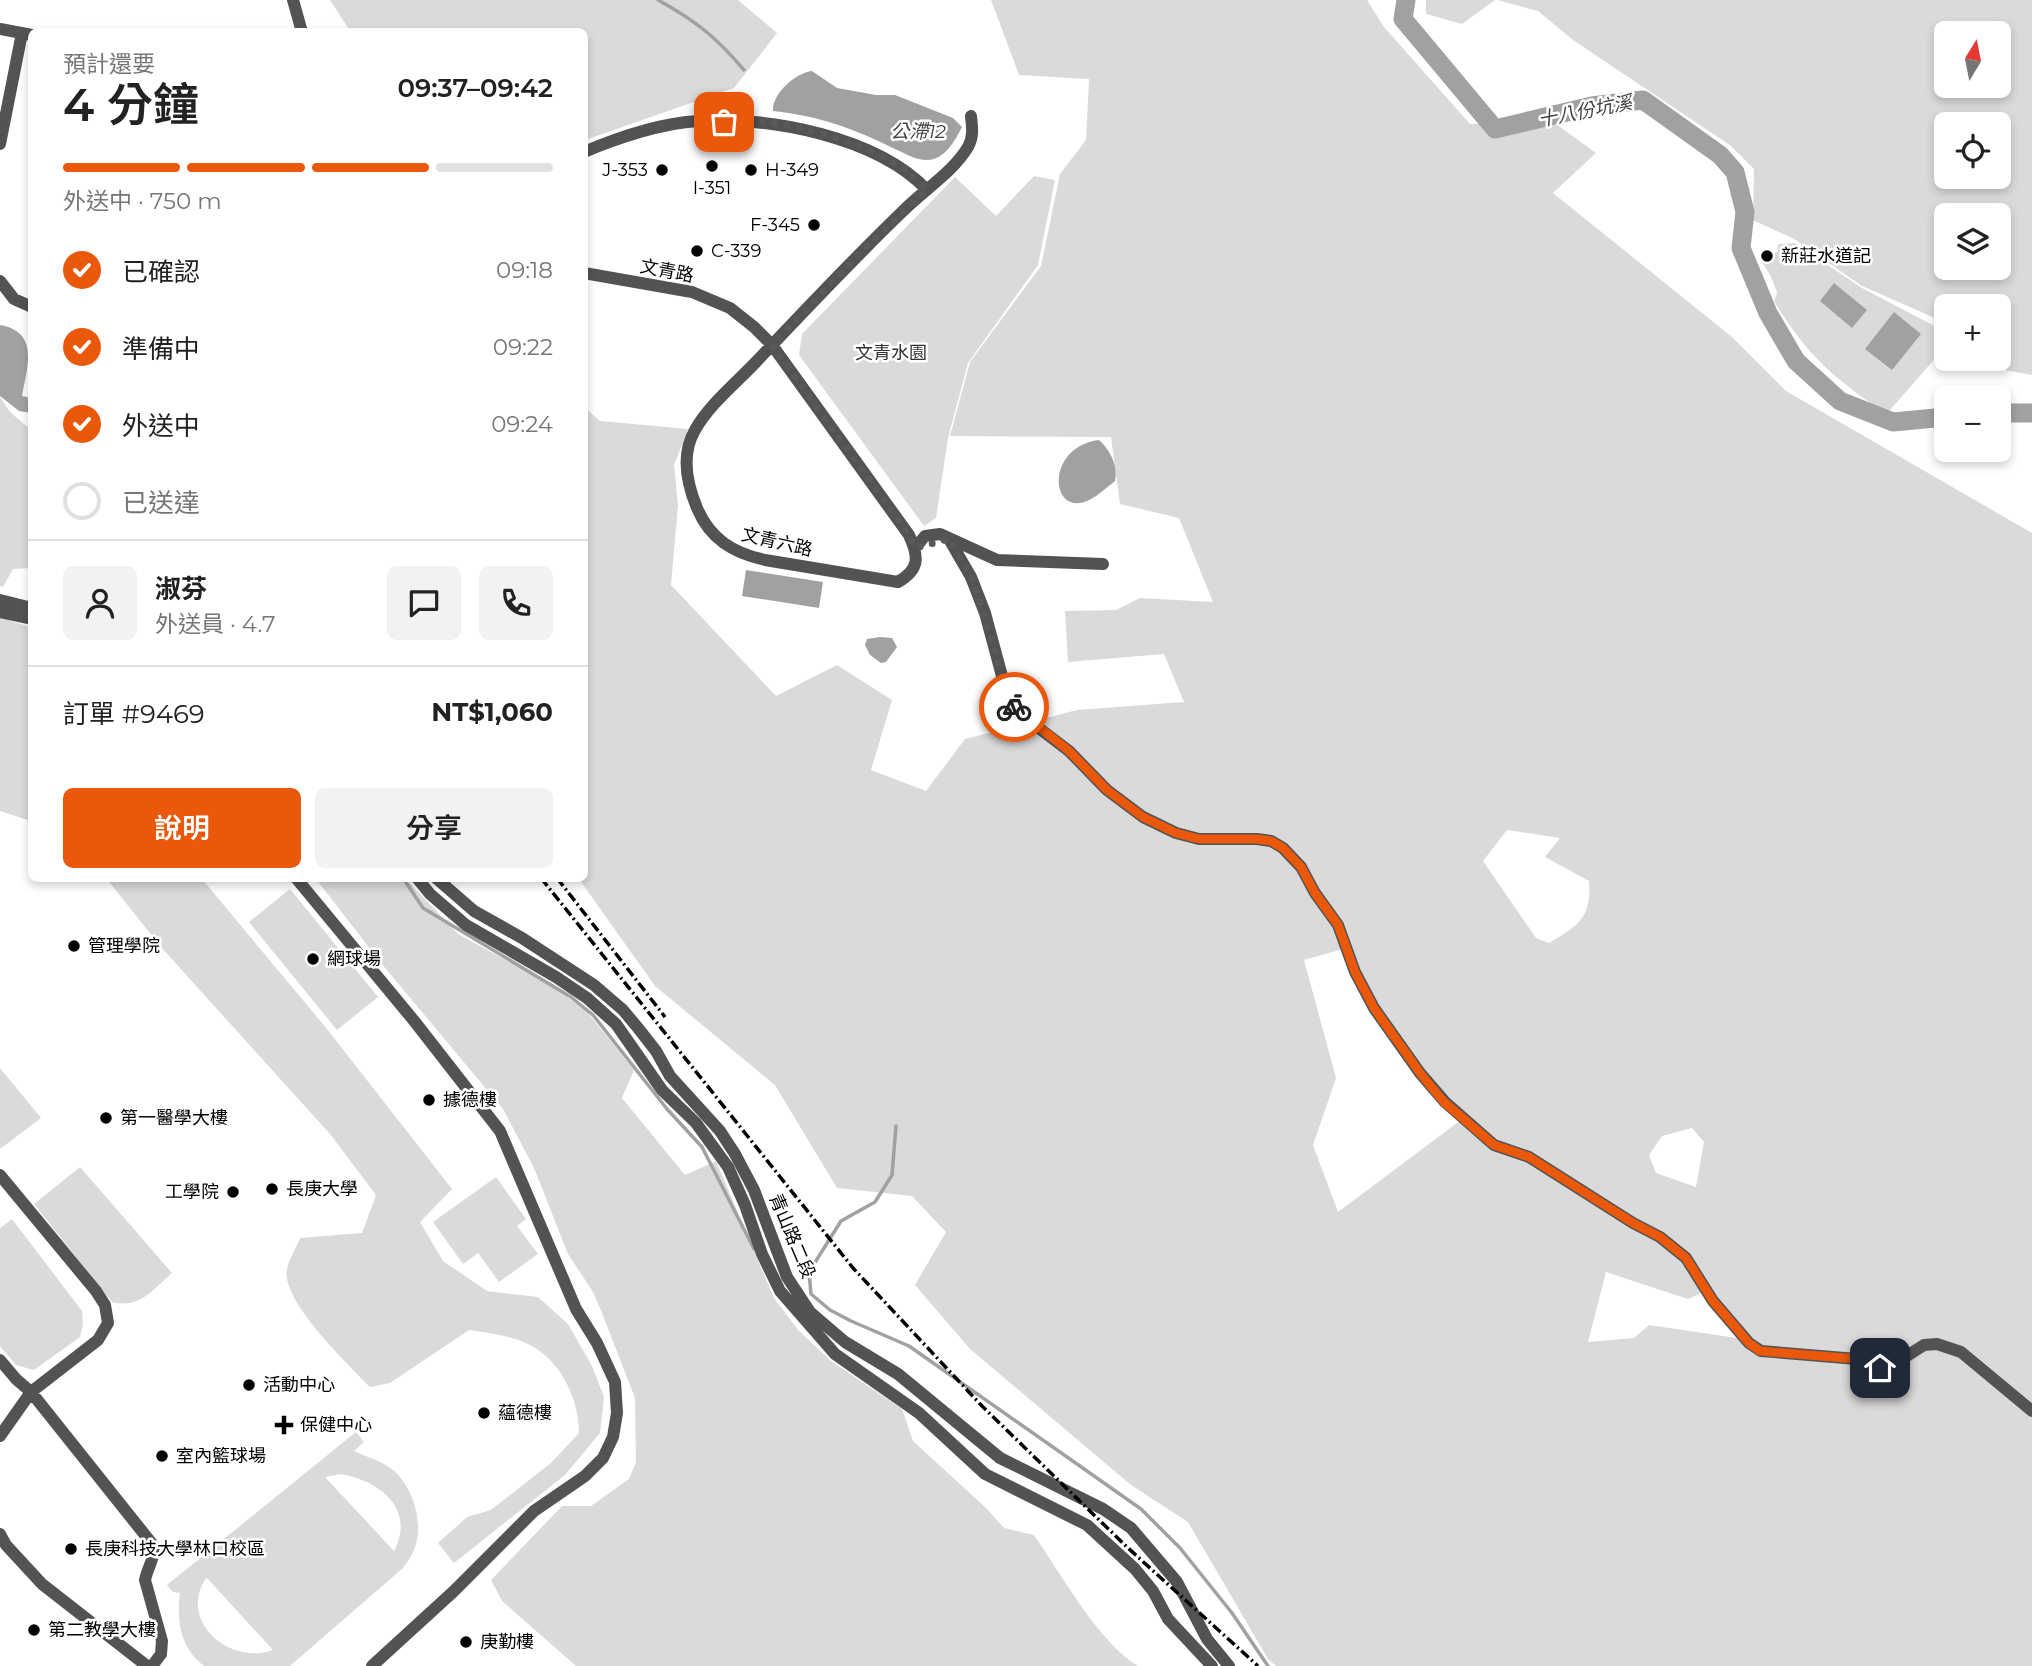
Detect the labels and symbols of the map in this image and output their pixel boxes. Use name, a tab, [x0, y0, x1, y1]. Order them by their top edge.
north arrow	[1934, 21, 2011, 98]
water label: 十八份坑溪	[1536, 90, 1637, 131]
pin	[694, 92, 754, 152]
water label: 公滯12	[890, 120, 946, 143]
marker: I-351	[704, 158, 720, 174]
place label: J-353	[601, 159, 648, 181]
place label: H-349	[765, 159, 819, 181]
marker: J-353	[654, 162, 670, 178]
marker: H-349	[743, 162, 759, 178]
place label: I-351	[693, 177, 731, 199]
place label: F-345	[750, 214, 800, 236]
marker: F-345	[806, 217, 822, 233]
place label: C-339	[711, 240, 761, 262]
marker: C-339	[689, 243, 705, 259]
place label: 新莊水道記	[1781, 245, 1871, 267]
marker: 新莊水道記	[1759, 248, 1775, 264]
street label: 文青路	[638, 255, 696, 287]
park label: 文青水園	[855, 342, 927, 364]
street label: 文青六路	[739, 523, 815, 561]
courier	[979, 672, 1049, 742]
place label: 管理學院	[88, 935, 160, 957]
marker: 管理學院	[66, 938, 82, 954]
place label: 網球場	[327, 948, 381, 970]
marker: 網球場	[305, 951, 321, 967]
place label: 據德樓	[443, 1089, 497, 1111]
marker: 據德樓	[421, 1092, 437, 1108]
place label: 第一醫學大樓	[120, 1107, 228, 1129]
marker: 第一醫學大樓	[98, 1110, 114, 1126]
place label: 長庚大學	[286, 1178, 358, 1200]
place label: 工學院	[165, 1181, 219, 1203]
marker: 長庚大學	[264, 1181, 280, 1197]
marker: 工學院	[225, 1184, 241, 1200]
street label: 青山路二段	[764, 1190, 820, 1282]
pin	[1850, 1338, 1910, 1398]
place label: 活動中心	[263, 1374, 335, 1396]
marker: 活動中心	[241, 1377, 257, 1393]
place label: 蘊德樓	[498, 1402, 552, 1424]
marker: 蘊德樓	[476, 1405, 492, 1421]
place label: 保健中心	[300, 1414, 372, 1436]
marker: 保健中心	[274, 1415, 294, 1435]
place label: 室內籃球場	[176, 1445, 266, 1467]
marker: 室內籃球場	[154, 1448, 170, 1464]
place label: 長庚科技大學林口校區	[85, 1538, 265, 1560]
marker: 長庚科技大學林口校區	[63, 1541, 79, 1557]
place label: 第二教學大樓	[48, 1619, 156, 1641]
marker: 第二教學大樓	[26, 1622, 42, 1638]
place label: 庚勤樓	[480, 1631, 534, 1653]
marker: 庚勤樓	[458, 1634, 474, 1650]

